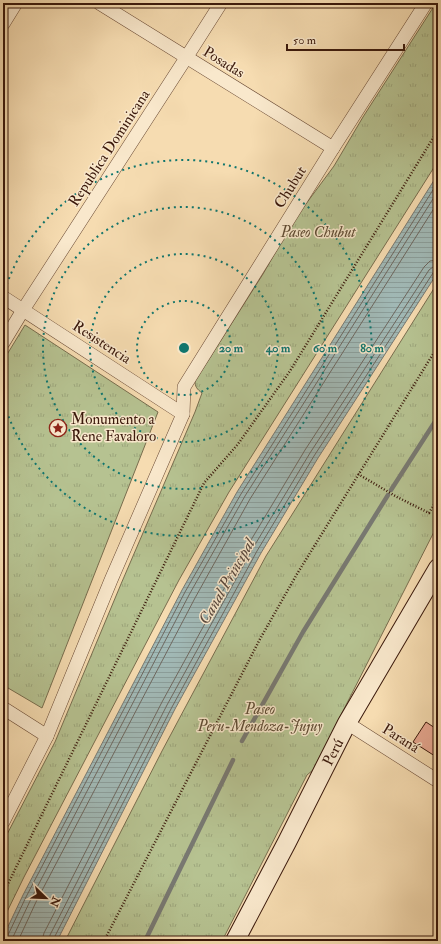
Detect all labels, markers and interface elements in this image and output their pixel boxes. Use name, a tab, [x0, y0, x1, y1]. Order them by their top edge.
scale bar	[287, 26, 404, 52]
text: 50 m	[293, 33, 317, 48]
street label: Posadas	[199, 42, 248, 83]
street label: Republica Dominicana	[65, 86, 156, 211]
street label: Chubut	[270, 162, 311, 212]
park label: Paseo Chubut	[279, 223, 356, 242]
street label: Resistencia	[69, 316, 135, 369]
centre of rings	[177, 341, 191, 355]
text: 20 m	[219, 341, 244, 356]
text: 40 m	[265, 341, 291, 356]
text: 60 m	[313, 341, 338, 356]
text: 80 m	[360, 341, 384, 356]
place label: Monumento a Rene Favaloro	[71, 410, 156, 446]
place icon: Monumento a Rene Favaloro	[48, 418, 68, 438]
water label: Canal Principal	[194, 534, 260, 628]
park label: Paseo Peru-Mendoza-Jujuy	[197, 700, 323, 736]
street label: Paraná	[379, 720, 424, 758]
street label: Perú	[319, 735, 348, 769]
north arrow	[26, 878, 66, 918]
text: N	[46, 894, 63, 910]

